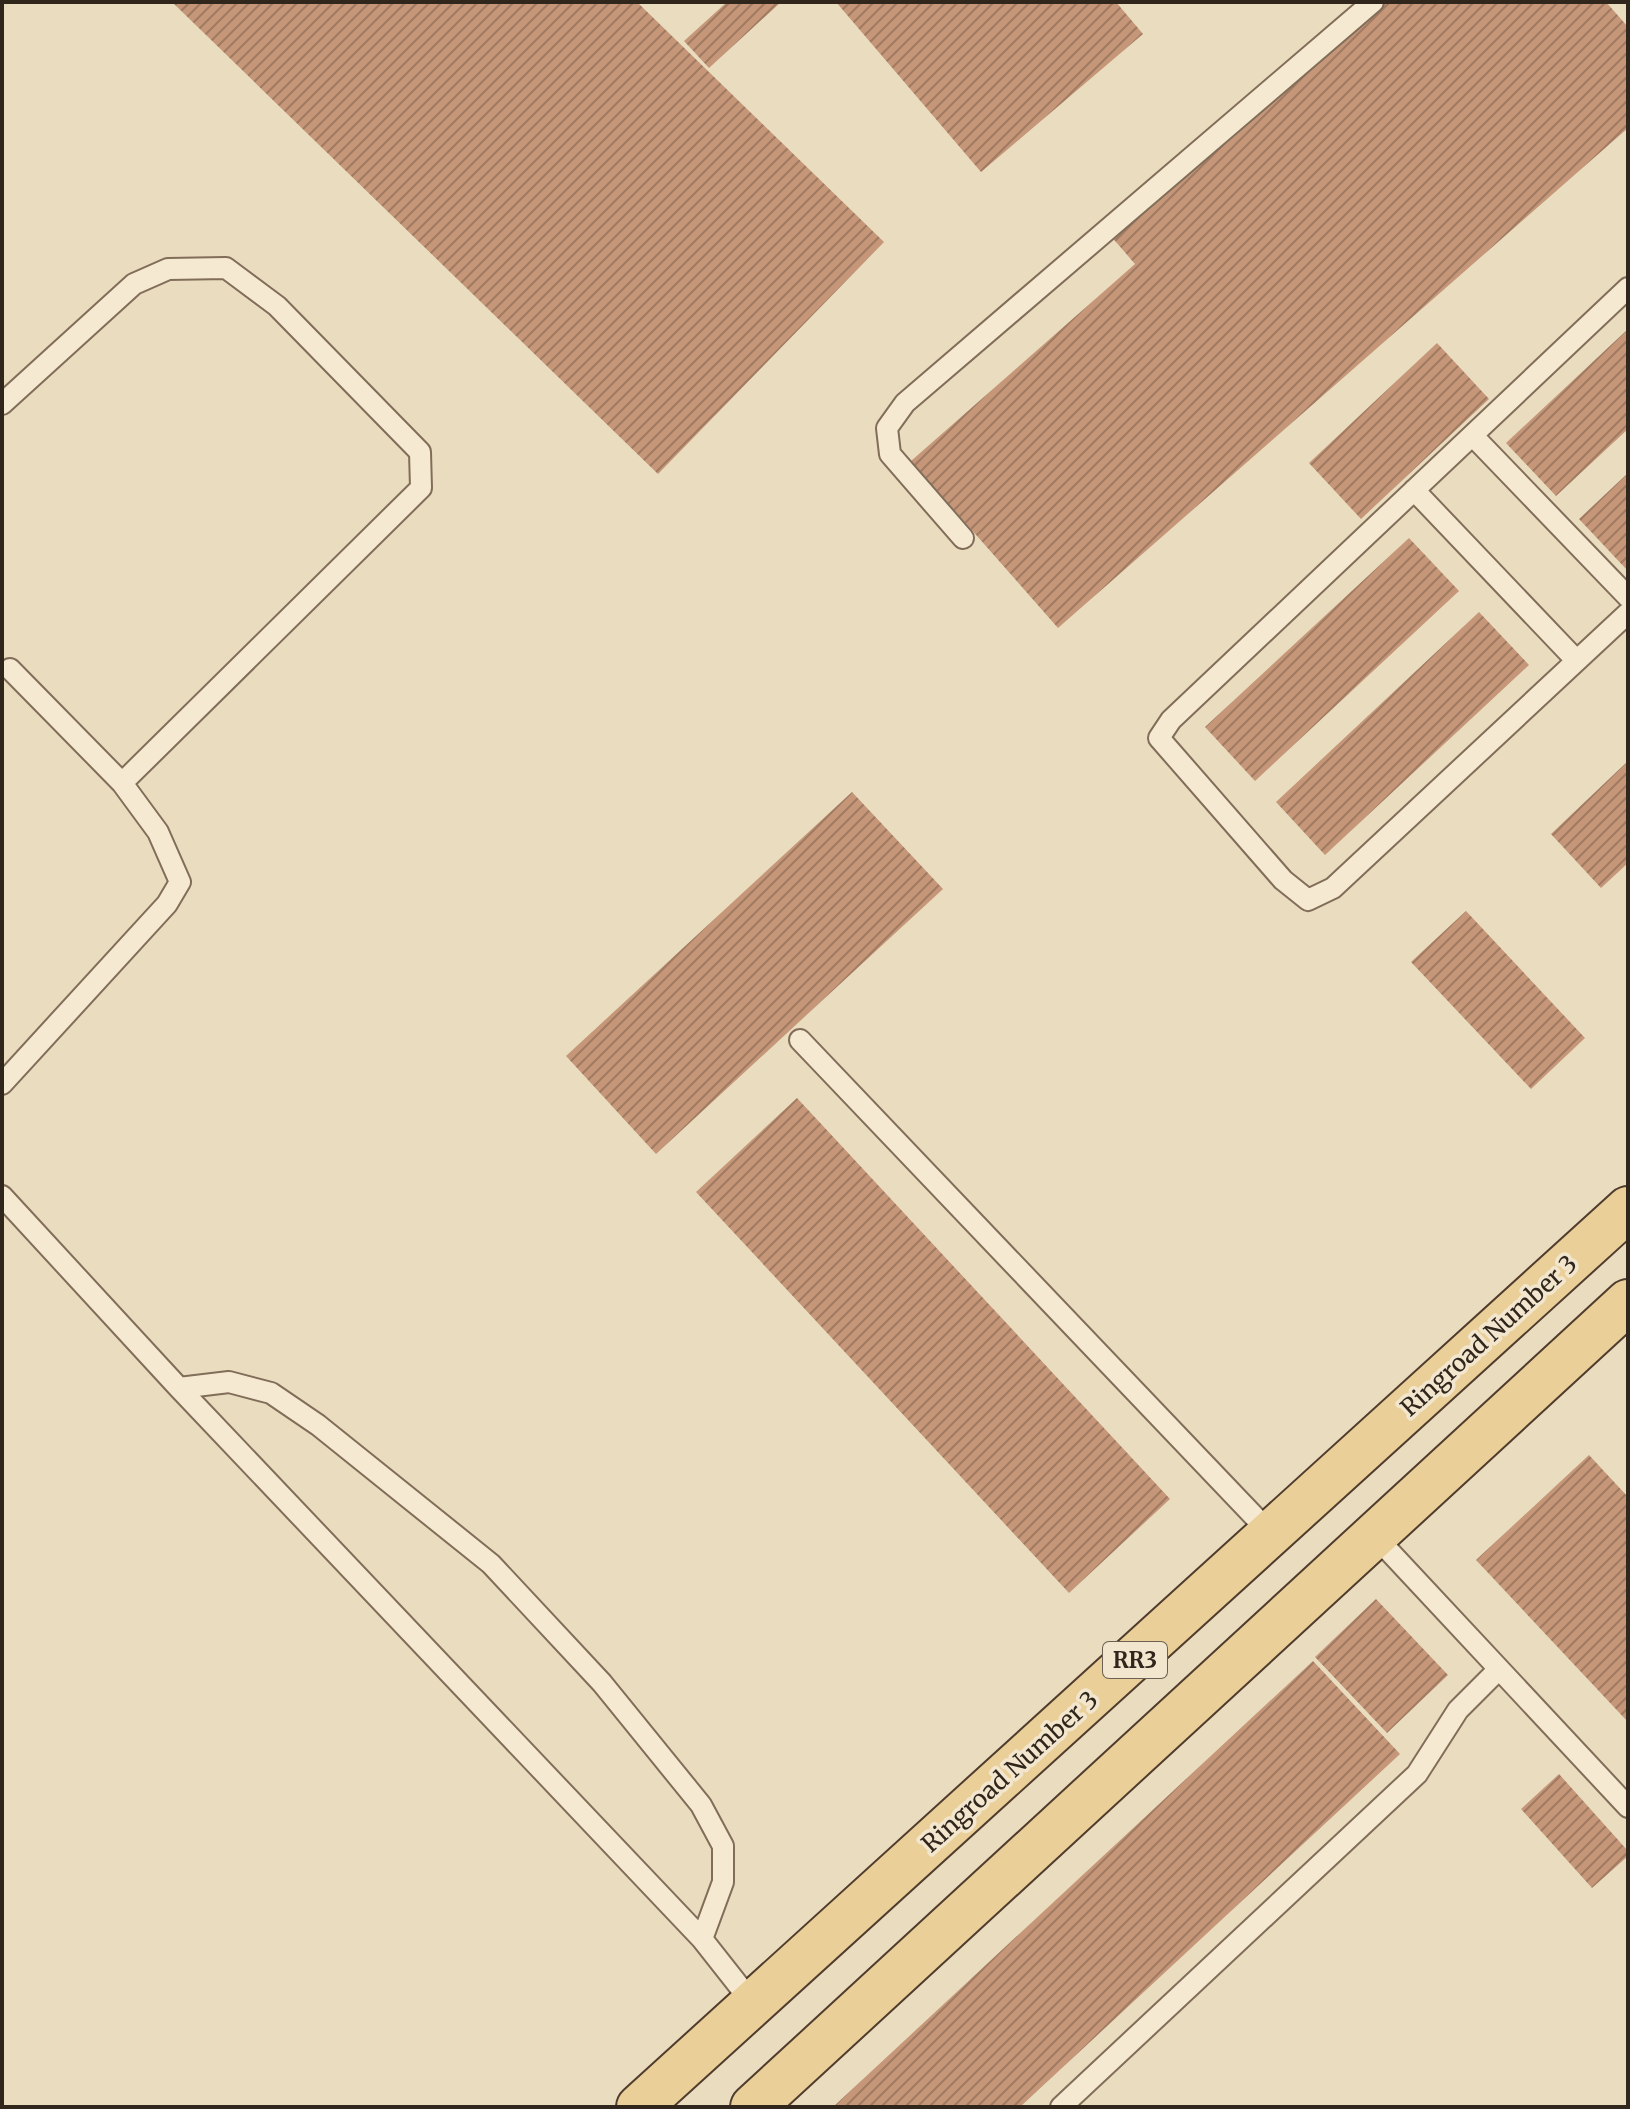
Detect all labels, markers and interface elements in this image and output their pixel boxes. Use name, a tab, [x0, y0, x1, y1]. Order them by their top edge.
street label: Ringroad Number 3	[1394, 1248, 1583, 1423]
road number: RR3	[1103, 1642, 1167, 1678]
street label: Ringroad Number 3	[915, 1684, 1104, 1859]

